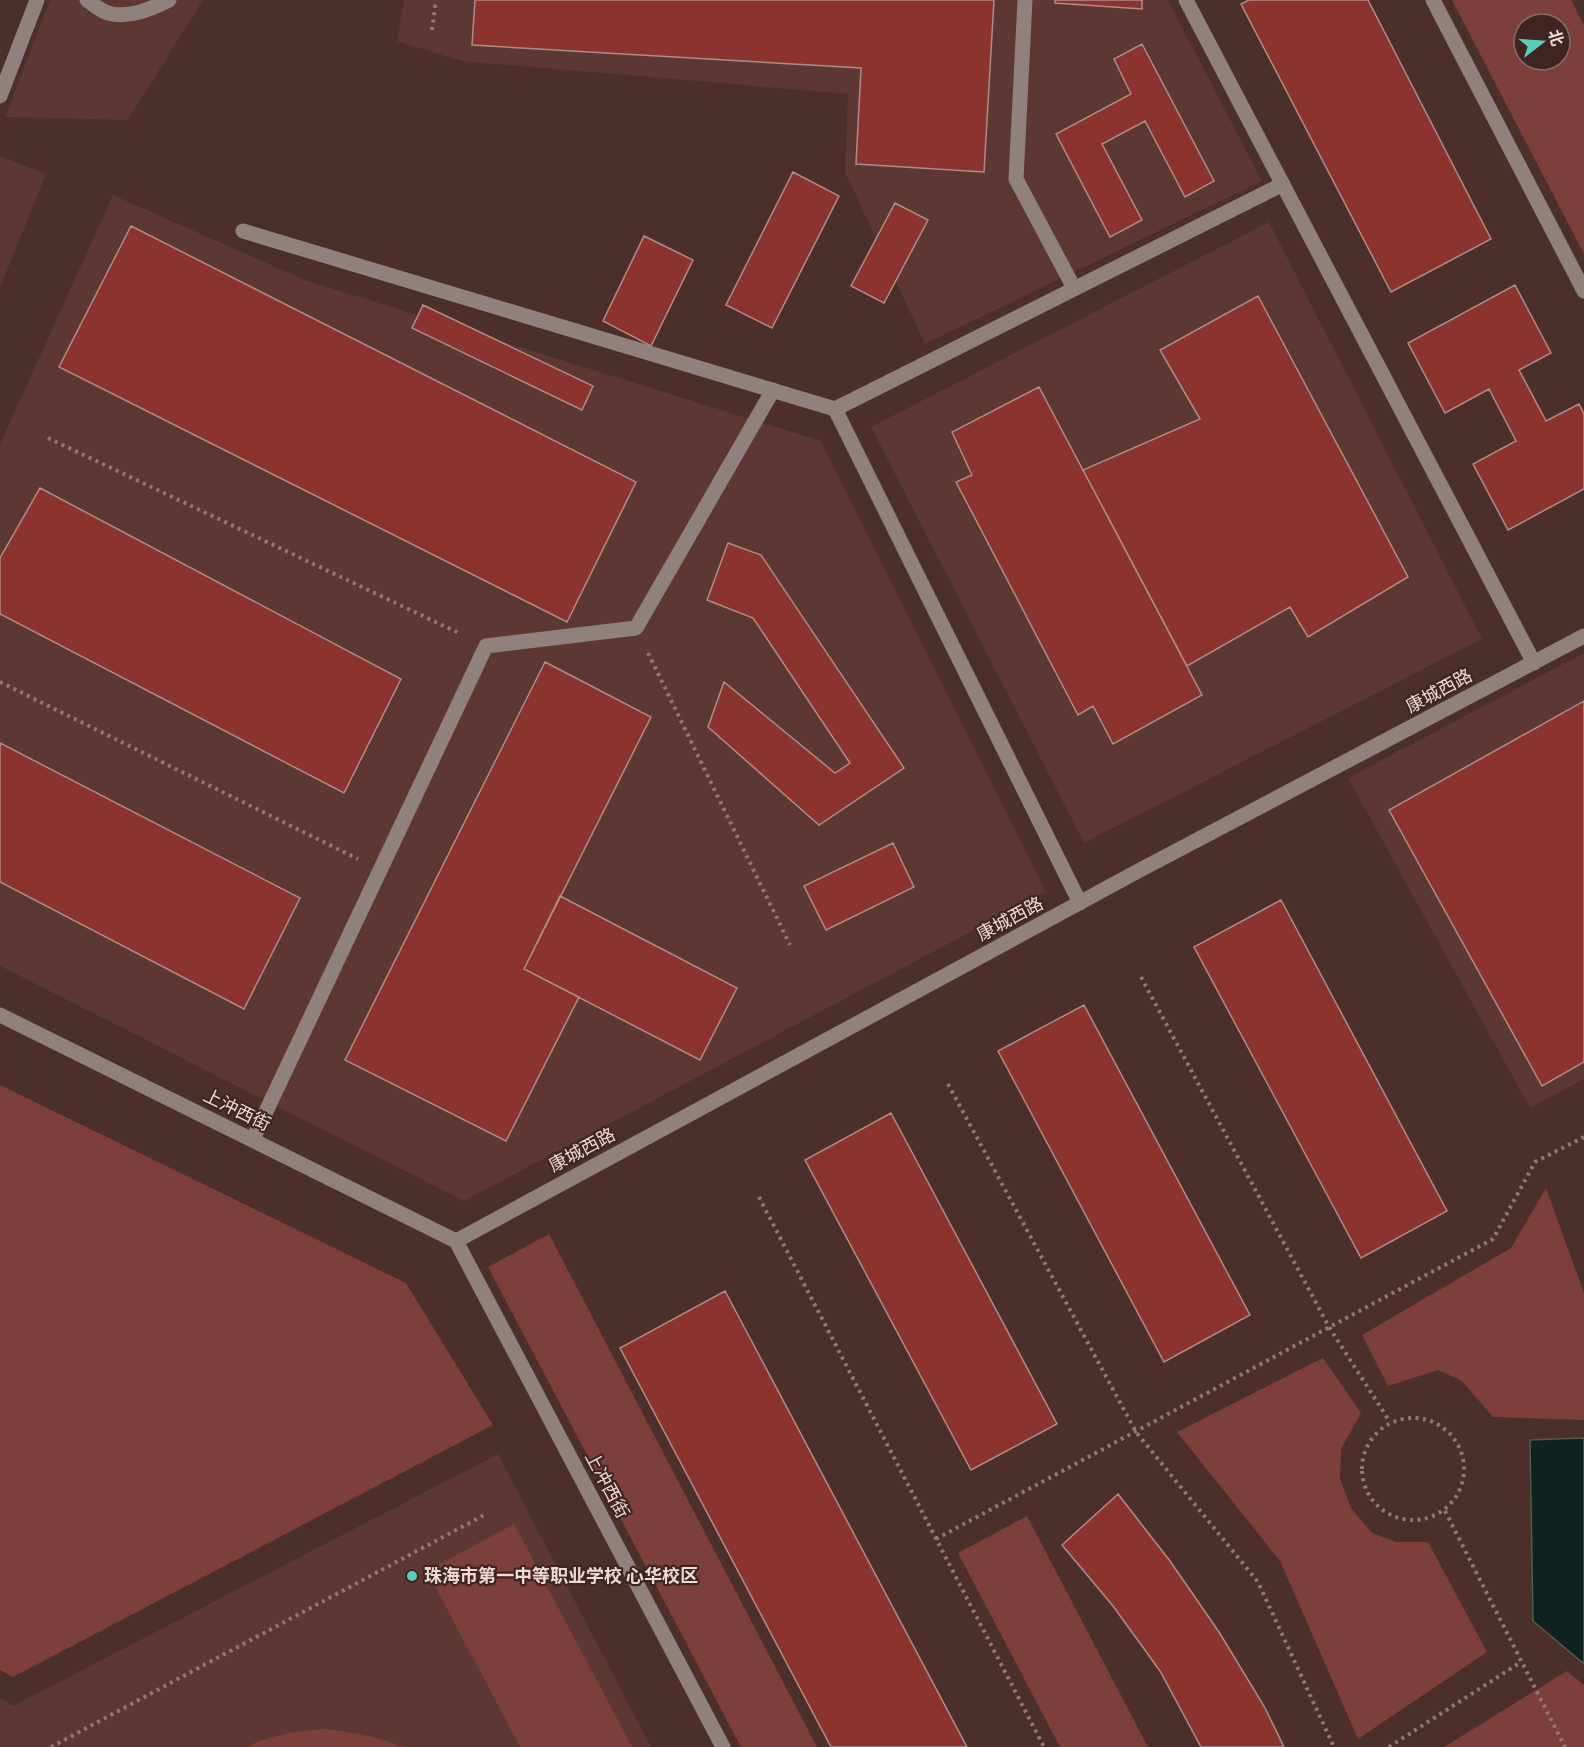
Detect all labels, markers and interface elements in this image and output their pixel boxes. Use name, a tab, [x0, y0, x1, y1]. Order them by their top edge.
north arrow	[1512, 12, 1572, 72]
text: 北	[1544, 27, 1567, 48]
street label: 康城西路	[1402, 664, 1476, 718]
street label: 康城西路	[973, 892, 1047, 946]
street label: 上沖西街	[200, 1084, 274, 1136]
street label: 康城西路	[545, 1123, 619, 1177]
street label: 上冲西街	[580, 1448, 634, 1522]
place label: 珠海市第一中等职业学校 心华校区	[424, 1565, 698, 1587]
marker: 珠海市第一中等职业学校 心华校区	[405, 1569, 419, 1583]

